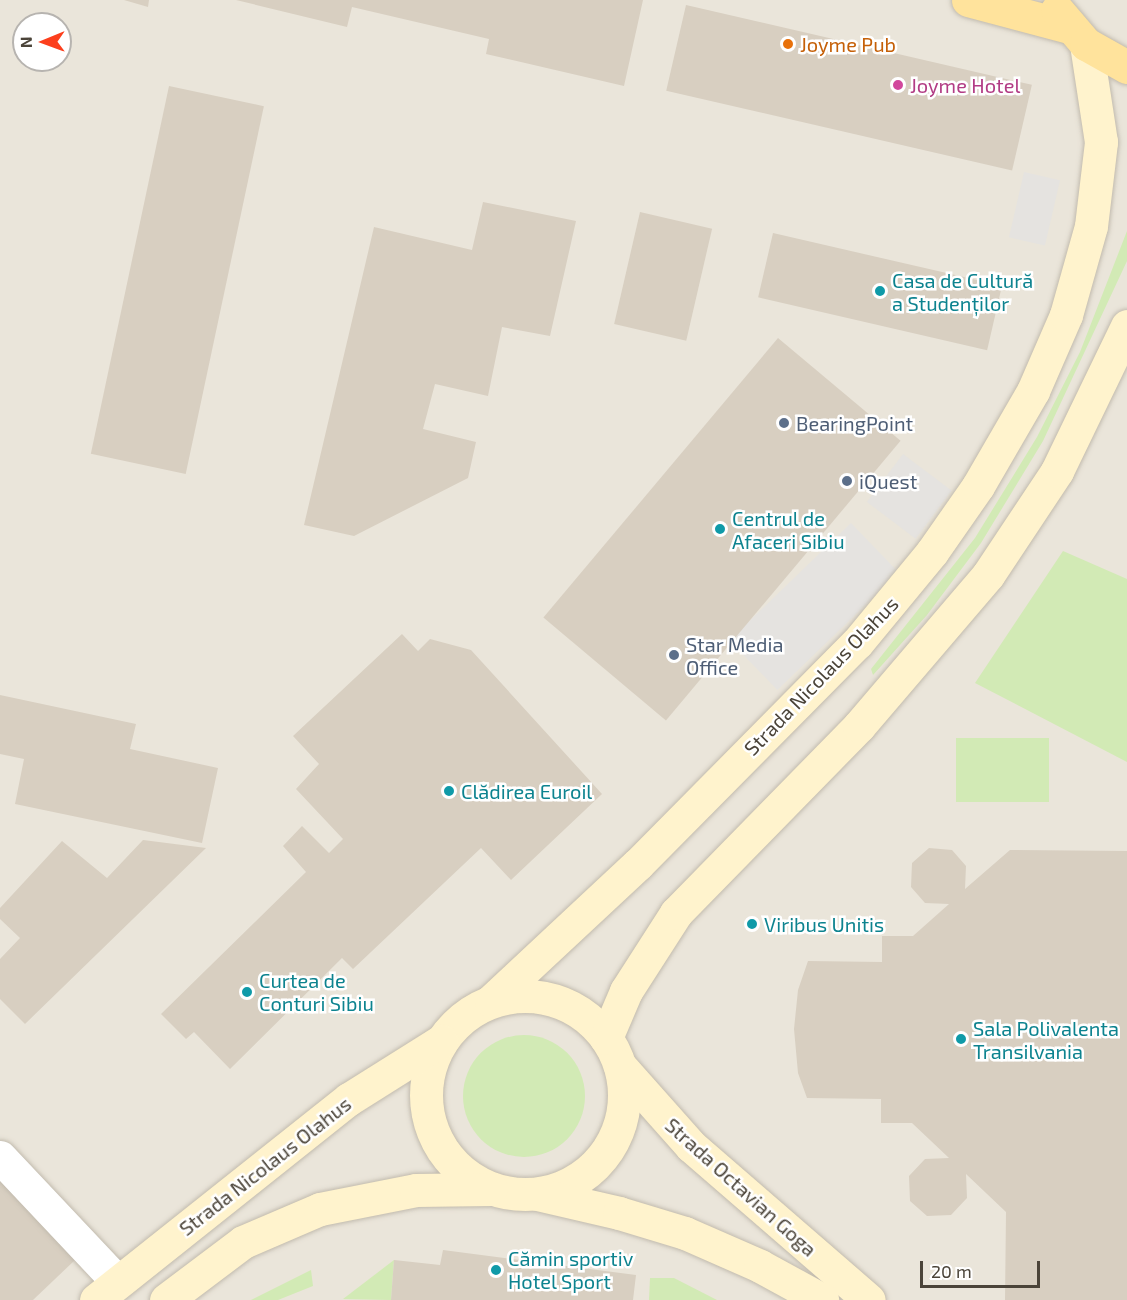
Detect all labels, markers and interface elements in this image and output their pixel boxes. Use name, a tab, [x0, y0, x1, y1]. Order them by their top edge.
north arrow	[12, 12, 72, 72]
place label: Joyme Pub	[800, 32, 896, 56]
text: N	[16, 36, 35, 48]
marker: Joyme Pub	[781, 37, 795, 51]
place label: Joyme Hotel	[910, 73, 1020, 97]
marker: Joyme Hotel	[891, 78, 905, 92]
place label: Casa de Cultură a Studenților	[892, 268, 1033, 315]
marker: Casa de Cultură a Studenților	[873, 284, 887, 298]
place label: BearingPoint	[796, 411, 913, 435]
marker: BearingPoint	[777, 416, 791, 430]
place label: iQuest	[859, 469, 917, 493]
marker: iQuest	[840, 474, 854, 488]
place label: Centrul de Afaceri Sibiu	[732, 506, 845, 553]
marker: Centrul de Afaceri Sibiu	[713, 522, 727, 536]
street label: Strada Nicolaus Olahus	[739, 592, 903, 760]
place label: Star Media Office	[686, 632, 784, 679]
marker: Star Media Office	[667, 648, 681, 662]
place label: Clădirea Euroil	[461, 779, 592, 803]
marker: Clădirea Euroil	[442, 784, 456, 798]
place label: Viribus Unitis	[764, 912, 884, 936]
marker: Viribus Unitis	[745, 917, 759, 931]
place label: Curtea de Conturi Sibiu	[259, 969, 374, 1016]
marker: Curtea de Conturi Sibiu	[240, 985, 254, 999]
place label: Sala Polivalenta Transilvania	[973, 1016, 1119, 1063]
marker: Sala Polivalenta Transilvania	[954, 1032, 968, 1046]
street label: Strada Nicolaus Olahus	[174, 1092, 356, 1240]
street label: Strada Octavian Goga	[661, 1113, 821, 1261]
place label: Cămin sportiv Hotel Sport	[508, 1246, 633, 1293]
scale bar	[923, 1249, 1043, 1287]
text: 20 m	[931, 1260, 972, 1282]
marker: Cămin sportiv Hotel Sport	[489, 1263, 503, 1277]

